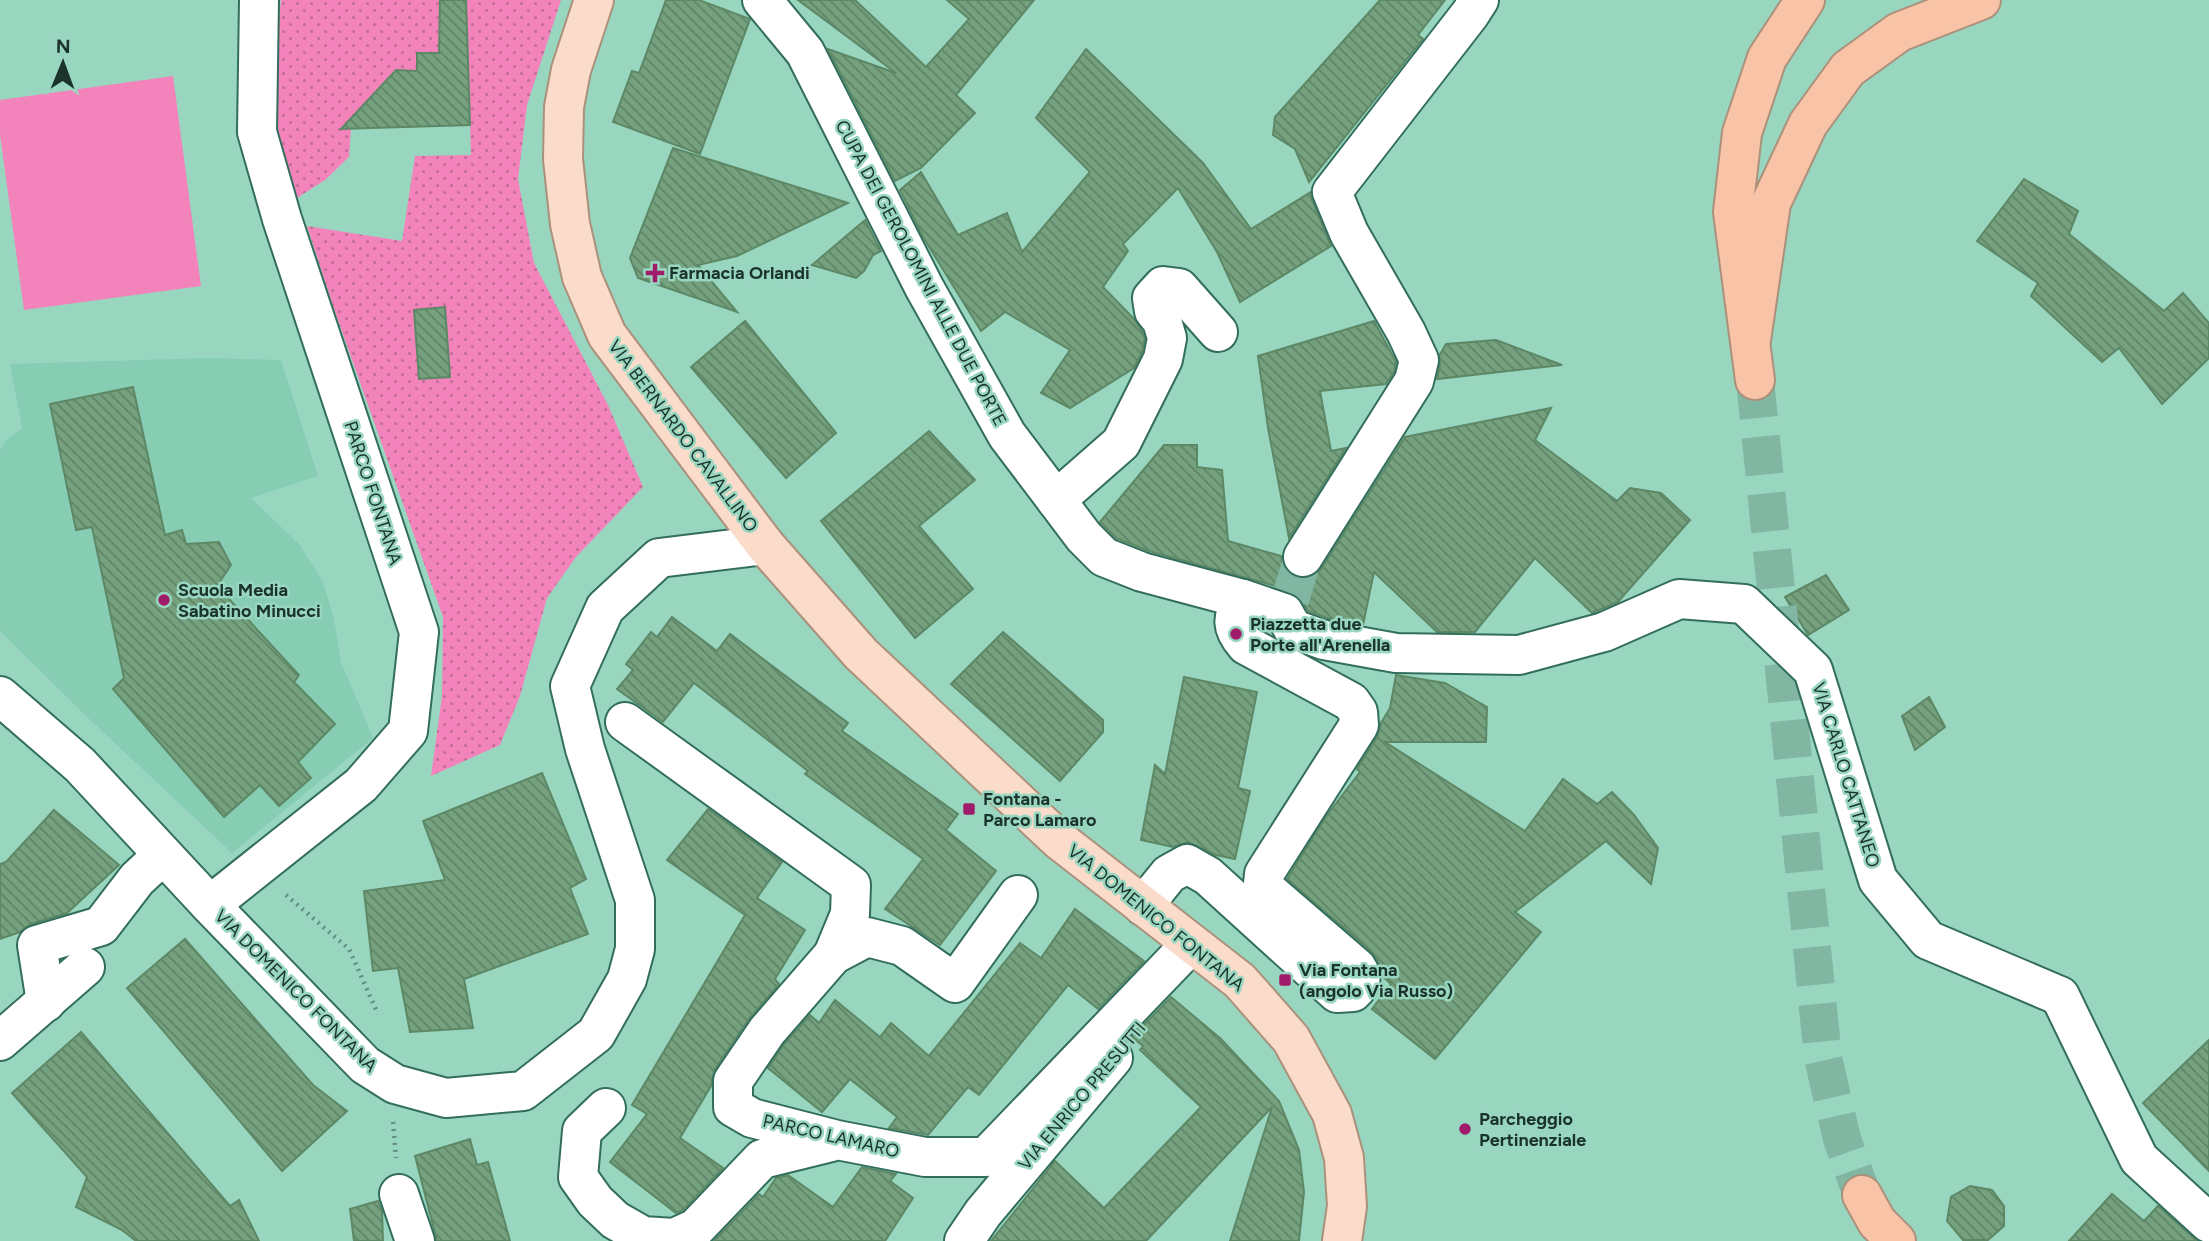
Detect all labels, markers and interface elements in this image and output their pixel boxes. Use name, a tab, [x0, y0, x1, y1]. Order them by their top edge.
north arrow	[28, 28, 98, 98]
text: N	[56, 35, 71, 58]
street label: CUPA DEI GEROLOMINI ALLE DUE PORTE	[831, 116, 1011, 430]
place label: Farmacia Orlandi	[669, 262, 810, 284]
marker: Farmacia Orlandi	[647, 265, 663, 281]
street label: VIA BERNARDO CAVALLINO	[604, 336, 762, 536]
street label: PARCO FONTANA	[339, 418, 407, 568]
place label: Scuola Media Sabatino Minucci	[178, 579, 321, 622]
marker: Scuola Media Sabatino Minucci	[156, 592, 172, 608]
place label: Piazzetta due Porte all'Arenella	[1250, 613, 1390, 656]
marker: Piazzetta due Porte all'Arenella	[1228, 626, 1244, 642]
street label: VIA CARLO CATTANEO	[1807, 680, 1885, 870]
place label: Fontana - Parco Lamaro	[983, 788, 1097, 831]
marker: Fontana - Parco Lamaro	[961, 801, 977, 817]
street label: VIA DOMENICO FONTANA	[1063, 840, 1249, 996]
street label: VIA DOMENICO FONTANA	[210, 905, 382, 1077]
place label: Via Fontana (angolo Via Russo)	[1299, 959, 1453, 1002]
marker: Via Fontana (angolo Via Russo)	[1277, 972, 1293, 988]
street label: VIA ENRICO PRESUTTI	[1014, 1017, 1150, 1175]
place label: Parcheggio Pertinenziale	[1479, 1108, 1586, 1151]
street label: PARCO LAMARO	[761, 1110, 901, 1162]
marker: Parcheggio Pertinenziale	[1457, 1121, 1473, 1137]

